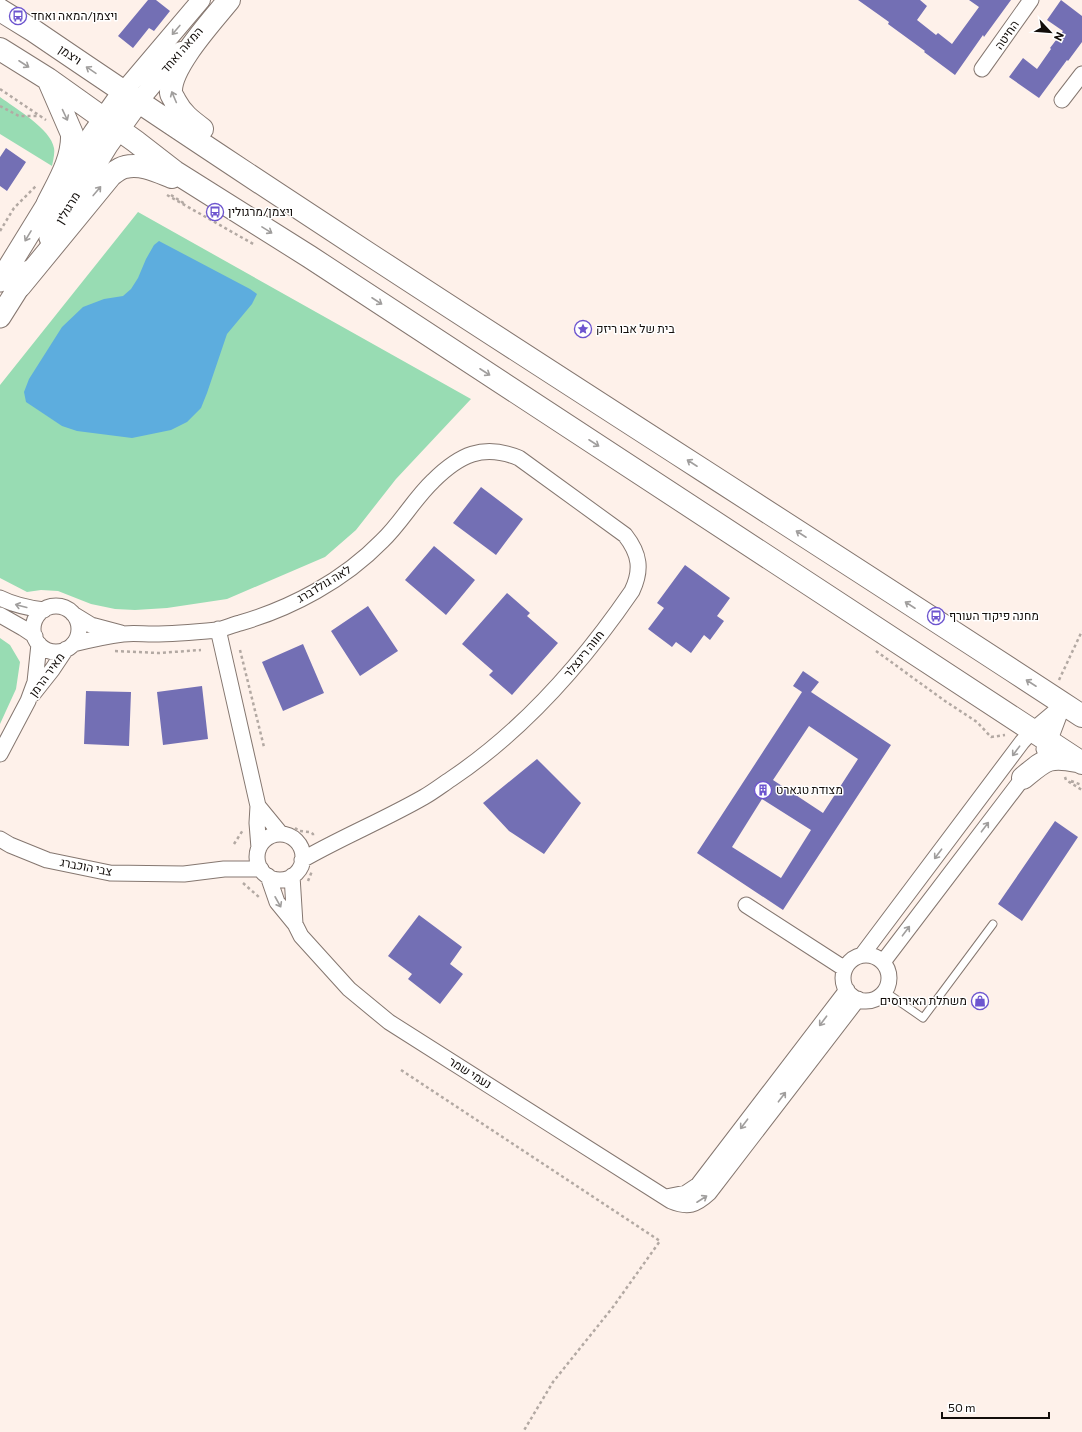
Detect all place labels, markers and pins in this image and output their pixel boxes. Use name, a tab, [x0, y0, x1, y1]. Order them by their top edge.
bus stop icon: ויצמן/המאה ואחד	[8, 6, 28, 26]
place label: ויצמן/המאה ואחד	[31, 8, 118, 22]
bus stop icon: ויצמן/מרגולין	[205, 202, 225, 222]
place label: ויצמן/מרגולין	[228, 204, 293, 218]
place icon: בית של אבו ריזק	[573, 319, 593, 339]
place label: בית של אבו ריזק	[596, 321, 675, 335]
bus stop icon: מחנה פיקוד העורף	[926, 606, 946, 626]
place label: מחנה פיקוד העורף	[949, 608, 1039, 622]
building icon: מצודת טגארט	[753, 780, 773, 800]
place label: מצודת טגארט	[776, 782, 843, 796]
shop icon: משתלת האירוסים	[970, 991, 990, 1011]
place label: משתלת האירוסים	[880, 993, 967, 1007]

